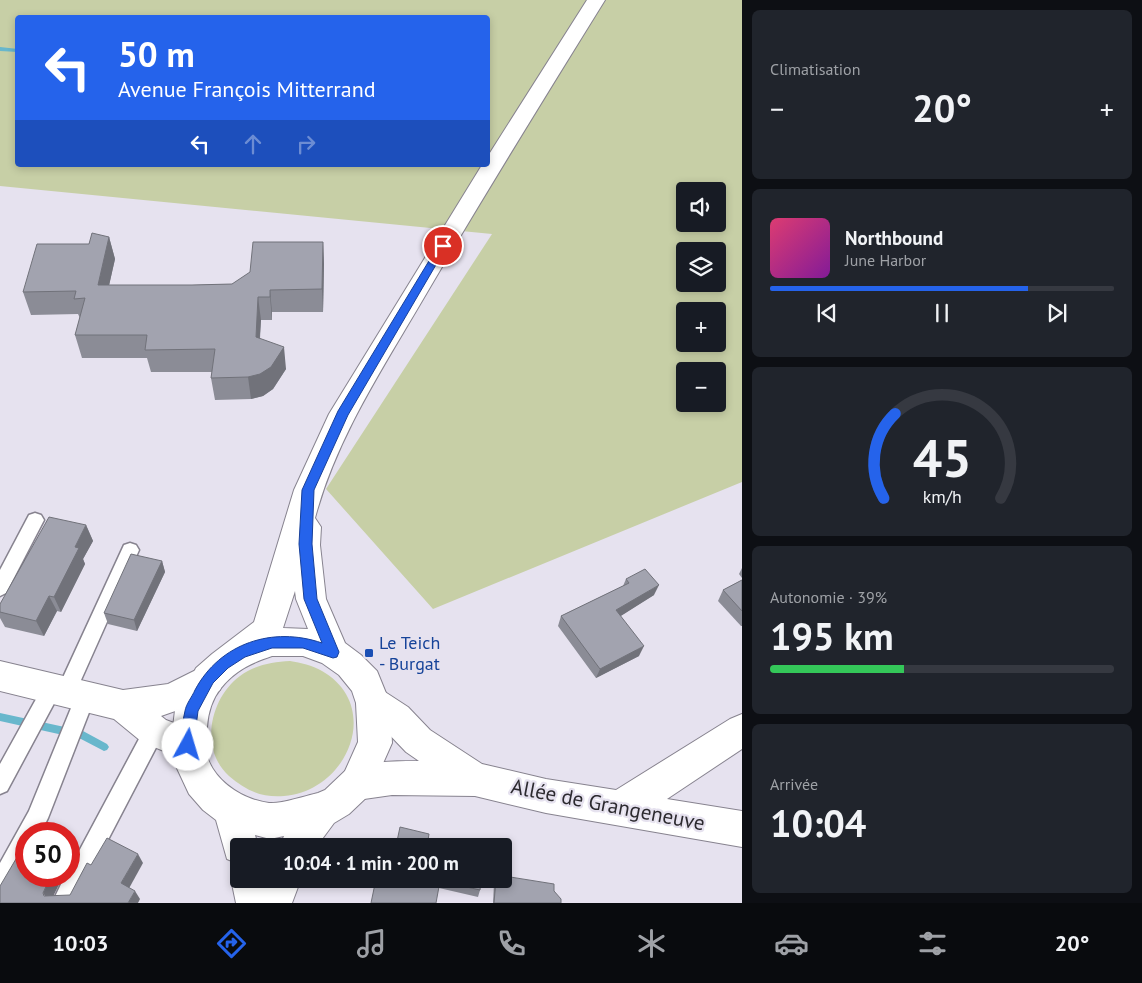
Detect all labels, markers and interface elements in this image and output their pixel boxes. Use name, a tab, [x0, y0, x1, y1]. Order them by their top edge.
text: 50 m	[118, 31, 195, 77]
icon: left	[35, 35, 100, 100]
text: Climatisation	[770, 59, 860, 79]
text: Avenue François Mitterrand	[118, 75, 376, 103]
text: 20°	[912, 83, 972, 132]
text: −	[770, 90, 784, 127]
text: +	[1100, 90, 1114, 127]
icon: left	[186, 130, 214, 158]
icon: ahead	[239, 130, 267, 158]
icon: right	[292, 130, 320, 158]
map controls	[676, 182, 726, 412]
button: sound	[676, 182, 726, 232]
pin	[422, 225, 464, 267]
text: Northbound	[845, 226, 943, 250]
icon: arrive	[429, 232, 457, 260]
button: layers	[676, 242, 726, 292]
text: June Harbor	[845, 250, 926, 270]
icon: previous	[813, 299, 841, 327]
icon: pause	[928, 299, 956, 327]
icon: next	[1043, 299, 1071, 327]
button: +	[676, 302, 726, 352]
button: −	[676, 362, 726, 412]
text: 45	[913, 424, 971, 491]
text: km/h	[922, 485, 962, 508]
text: Autonomie · 39%	[770, 587, 887, 607]
text: 195 km	[770, 611, 894, 660]
place label: Le Teich - Burgat	[379, 631, 440, 675]
marker: Le Teich - Burgat	[363, 647, 375, 659]
position arrow	[161, 718, 213, 770]
street label: Allée de Grangeneuve	[509, 772, 707, 837]
text: Arrivée	[770, 774, 818, 794]
text: 10:04	[770, 798, 866, 847]
speed limit sign: 50	[15, 822, 80, 887]
text: 10:04 · 1 min · 200 m	[283, 851, 459, 875]
icon: directions	[214, 926, 249, 961]
icon: music	[354, 926, 389, 961]
icon: phone	[494, 926, 529, 961]
icon: climate	[634, 926, 669, 961]
icon: car	[774, 926, 809, 961]
icon: filters	[915, 926, 950, 961]
text: 10:03	[53, 929, 108, 957]
text: 20°	[1055, 929, 1089, 957]

